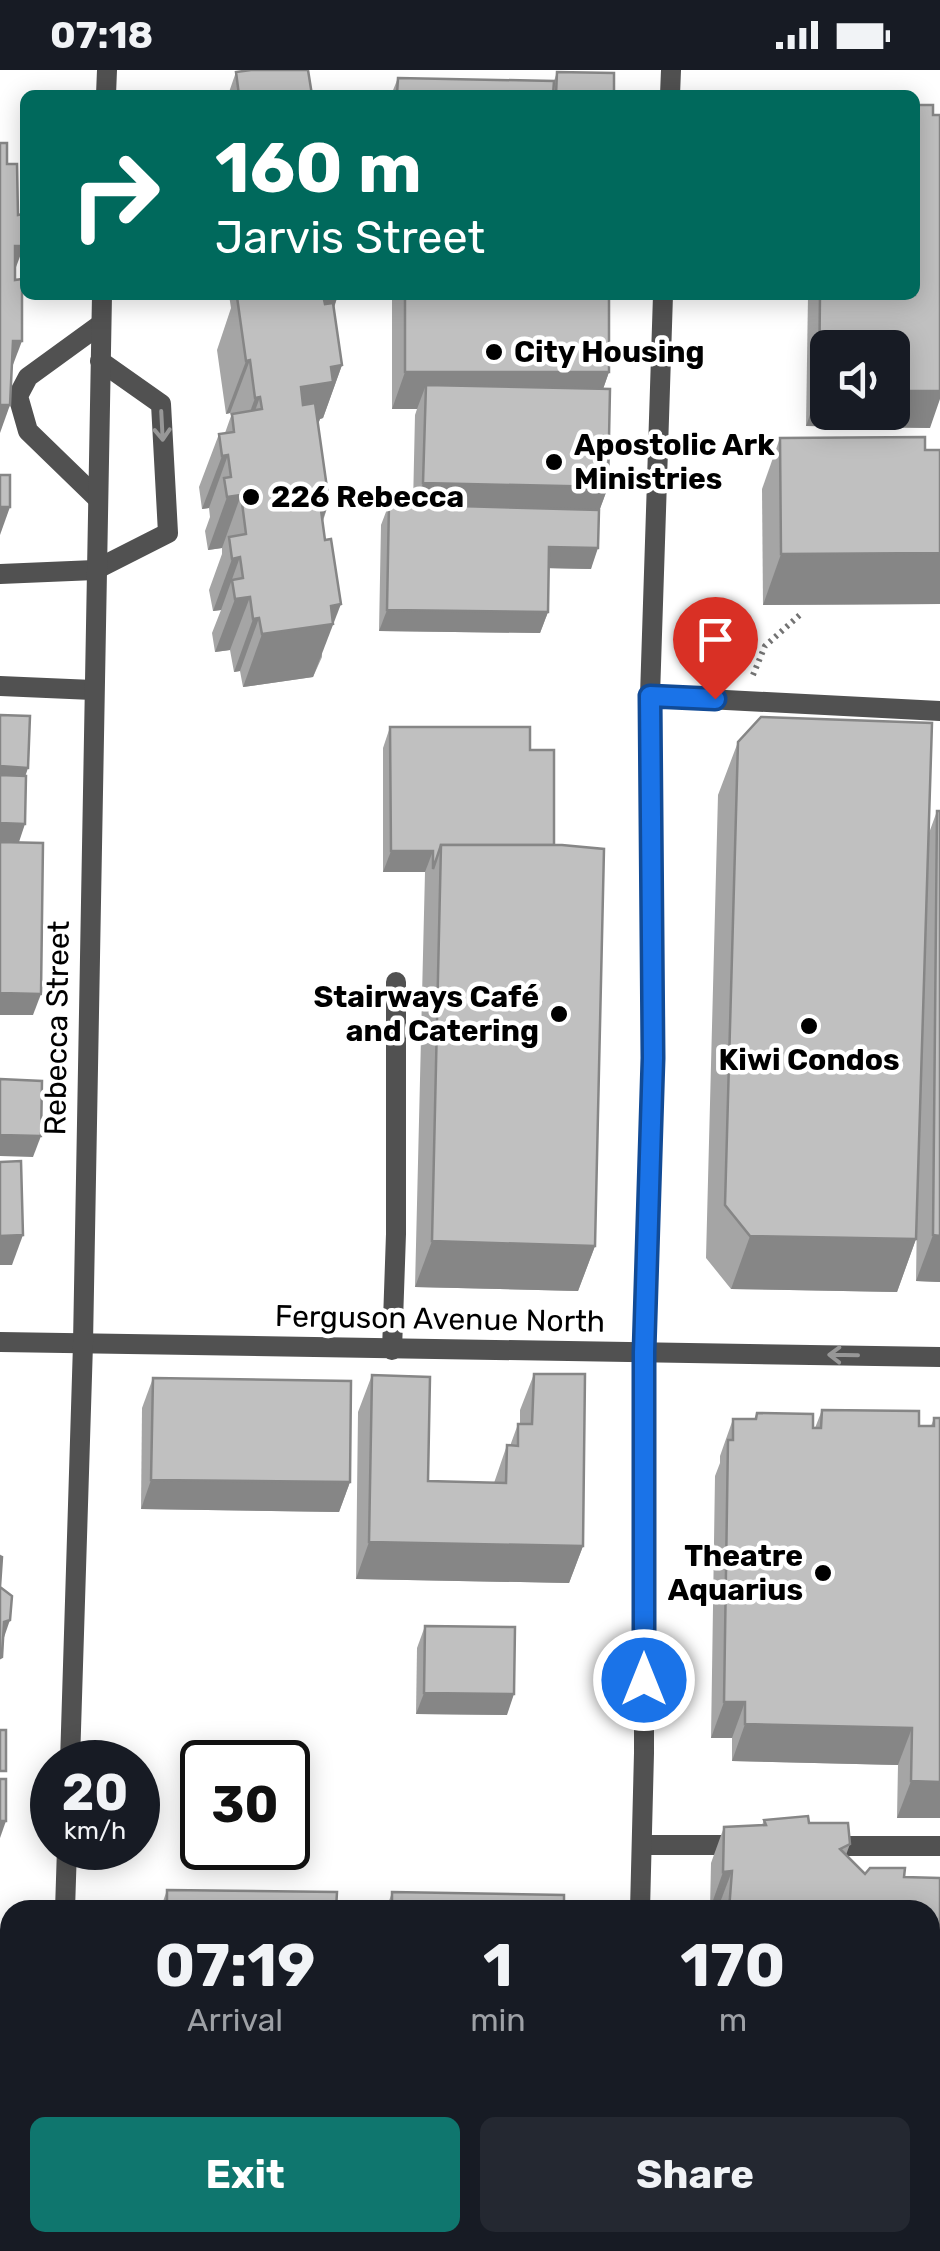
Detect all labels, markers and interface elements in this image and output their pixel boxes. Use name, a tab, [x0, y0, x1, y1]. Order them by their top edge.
text: 07:18	[50, 12, 153, 58]
text: 160 m	[215, 127, 422, 210]
icon: right	[50, 130, 180, 260]
text: Jarvis Street	[215, 211, 485, 264]
map controls	[810, 330, 910, 430]
button: sound	[810, 330, 910, 430]
place label: City Housing	[514, 334, 705, 370]
marker: City Housing	[483, 341, 505, 363]
one-way arrow	[153, 410, 172, 442]
place label: Apostolic Ark Ministries	[574, 427, 775, 497]
marker: Apostolic Ark Ministries	[543, 451, 565, 473]
place label: 226 Rebecca	[271, 479, 464, 515]
marker: 226 Rebecca	[240, 486, 262, 508]
pin	[673, 597, 758, 700]
icon: arrive	[688, 612, 743, 667]
street label: Rebecca Street	[37, 920, 77, 1136]
place label: Stairways Café and Catering	[313, 979, 539, 1049]
marker: Stairways Café and Catering	[548, 1003, 570, 1025]
marker: Kiwi Condos	[798, 1015, 820, 1037]
place label: Kiwi Condos	[718, 1042, 900, 1078]
street label: Ferguson Avenue North	[275, 1298, 605, 1340]
one-way arrow	[827, 1345, 859, 1364]
place label: Theatre Aquarius	[668, 1538, 803, 1608]
marker: Theatre Aquarius	[812, 1562, 834, 1584]
position arrow	[592, 1628, 696, 1732]
speed limit sign: 30	[180, 1740, 310, 1870]
text: 20	[62, 1763, 128, 1823]
text: km/h	[64, 1816, 126, 1845]
text: 07:19	[155, 1930, 316, 2001]
text: 1	[483, 1930, 513, 2001]
text: 170	[680, 1930, 785, 2001]
text: Arrival	[187, 2001, 283, 2039]
text: min	[470, 2001, 526, 2039]
text: m	[719, 2001, 747, 2039]
button: Exit	[30, 2117, 460, 2232]
button: Share	[480, 2117, 910, 2232]

